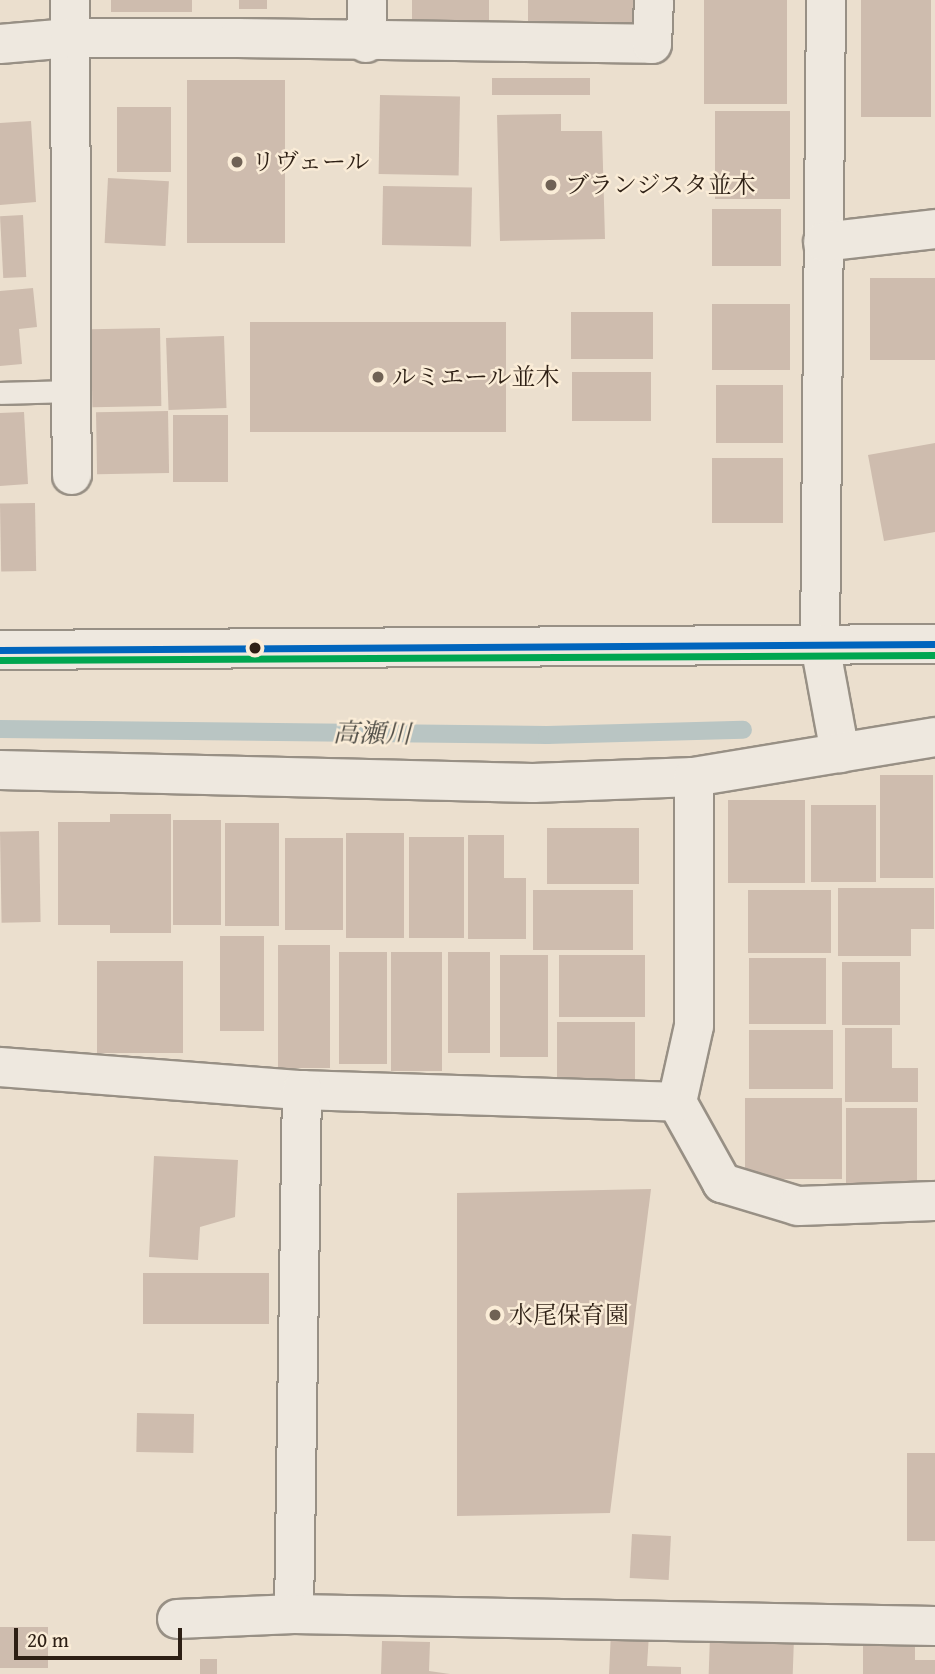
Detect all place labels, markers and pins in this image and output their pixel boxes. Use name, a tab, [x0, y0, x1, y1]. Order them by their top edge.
place label: リヴェール	[251, 148, 371, 176]
marker: リヴェール	[229, 154, 245, 170]
place label: ブランジスタ並木	[565, 171, 757, 199]
marker: ブランジスタ並木	[543, 177, 559, 193]
place label: ルミエール並木	[392, 363, 560, 391]
marker: ルミエール並木	[370, 369, 386, 385]
unlabelled marker	[248, 641, 262, 655]
place label: 水尾保育園	[509, 1301, 629, 1329]
marker: 水尾保育園	[487, 1307, 503, 1323]

